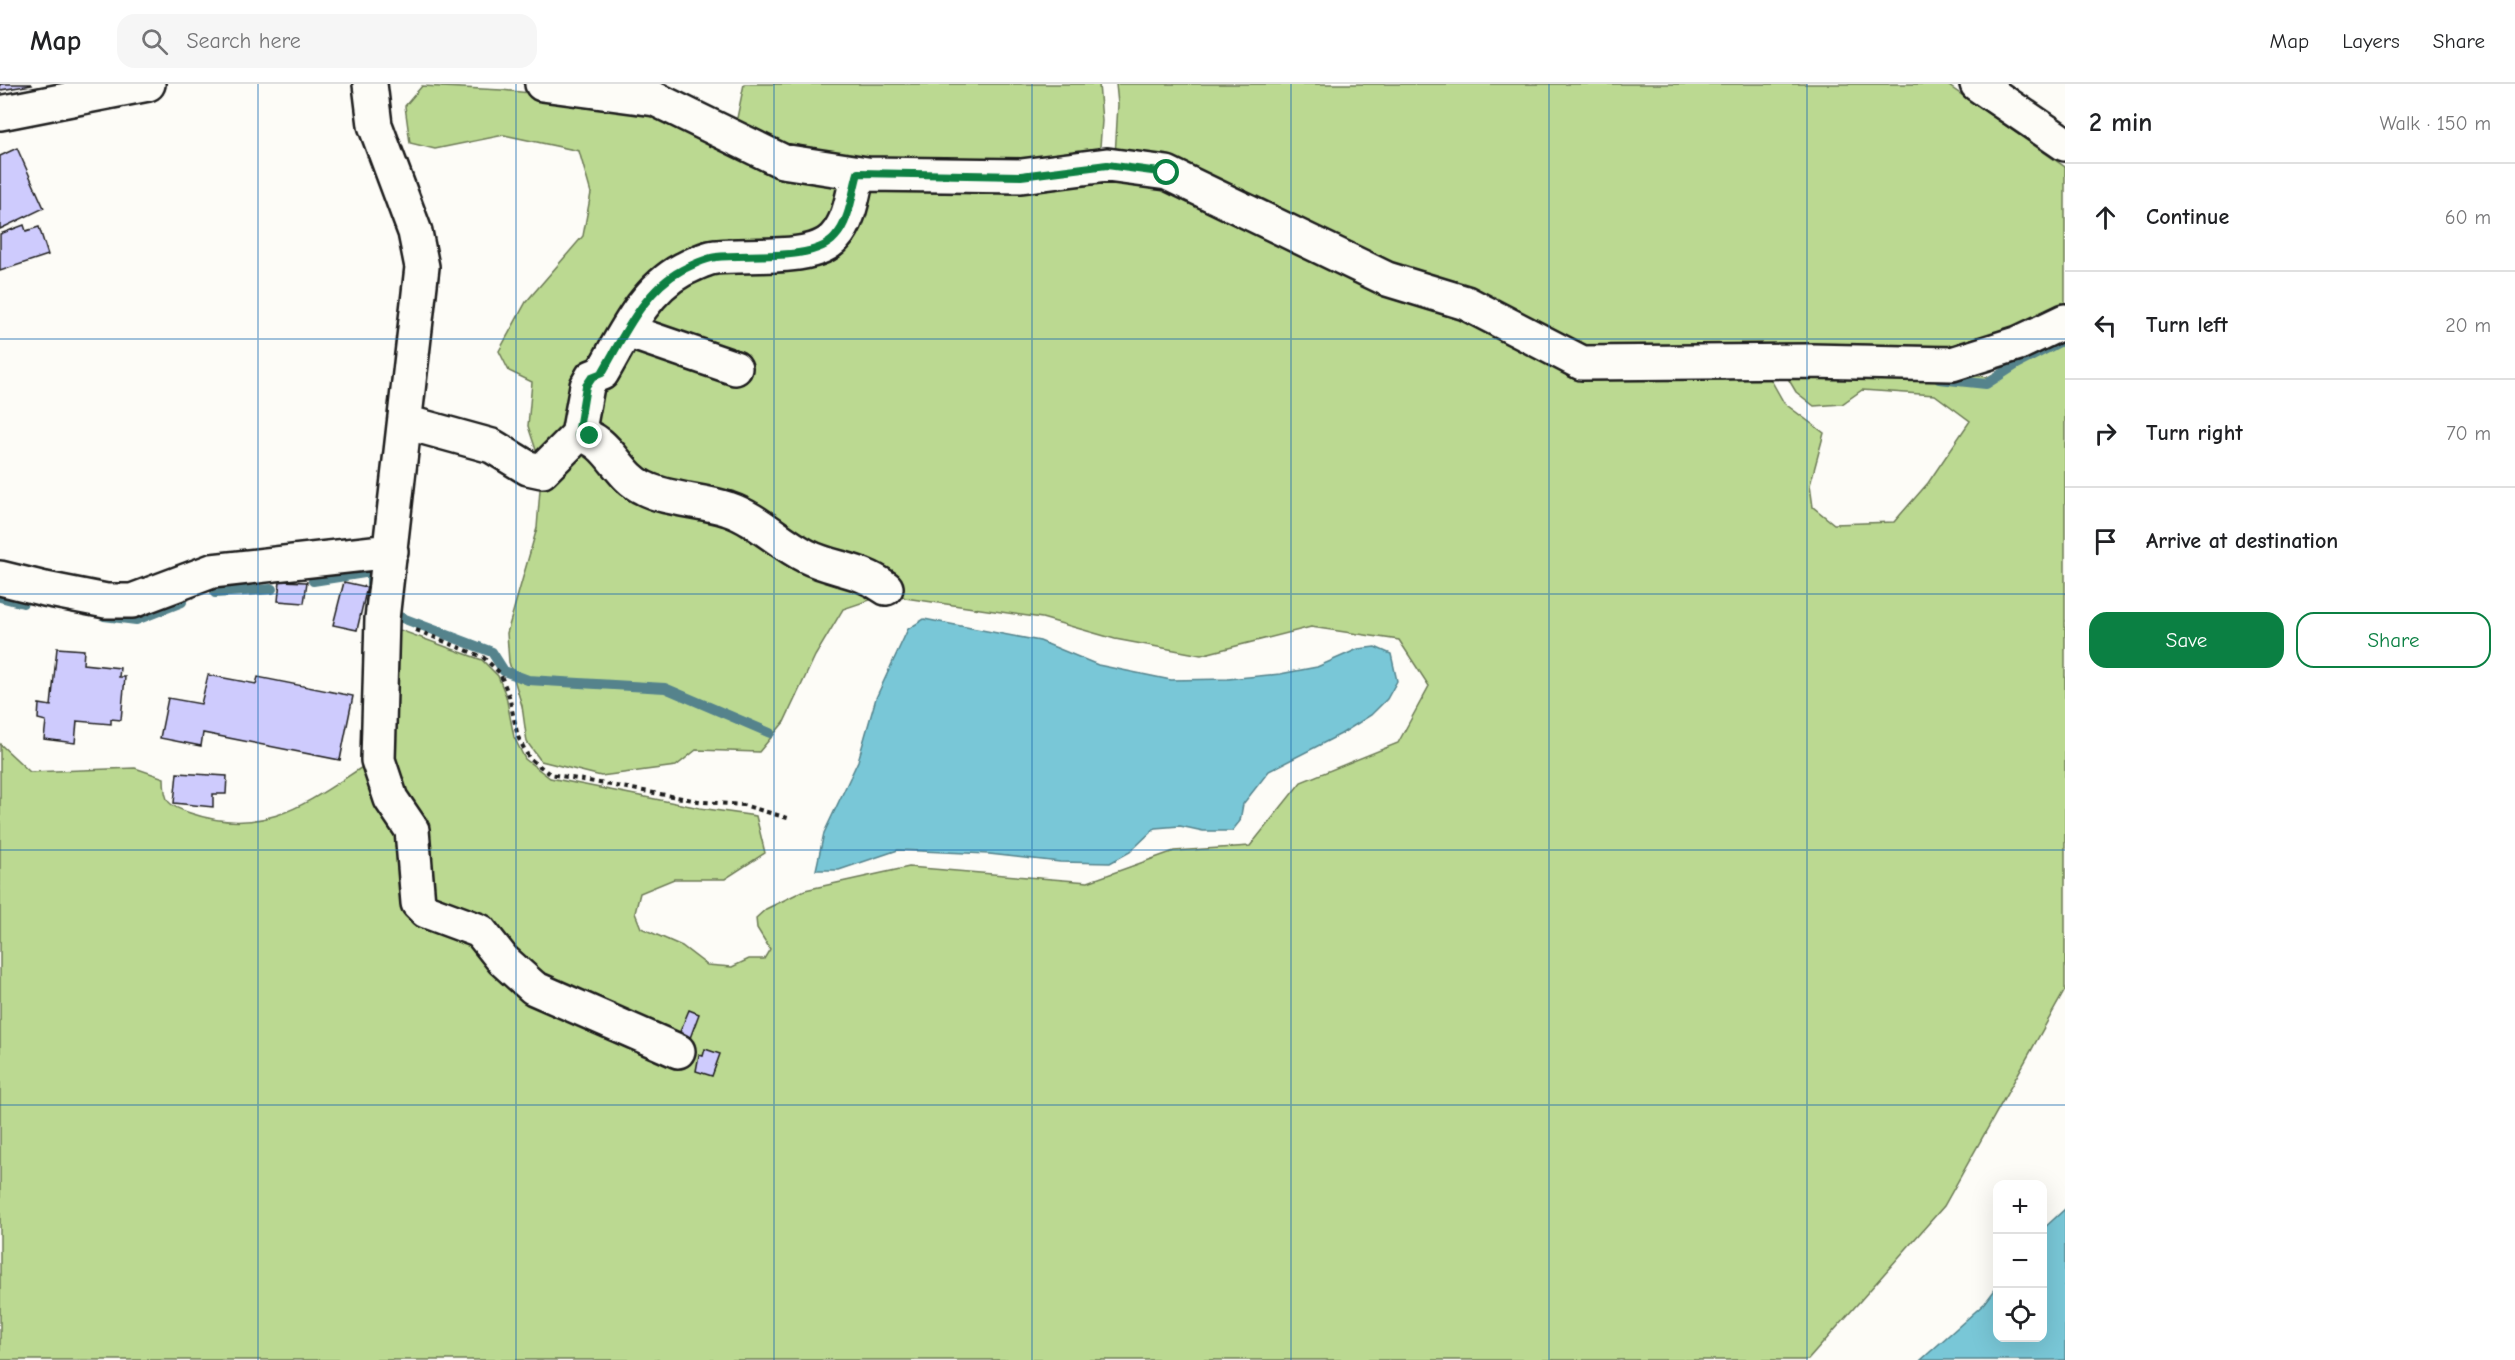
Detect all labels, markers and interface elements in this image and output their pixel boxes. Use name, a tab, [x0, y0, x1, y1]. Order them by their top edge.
search box	[117, 14, 537, 68]
text: Map	[30, 25, 81, 57]
icon: search	[138, 25, 171, 58]
text: Search here	[186, 28, 301, 54]
text: Map	[2270, 29, 2309, 53]
text: Layers	[2342, 29, 2400, 53]
text: Share	[2433, 29, 2485, 53]
text: 2 min	[2089, 108, 2152, 138]
text: Walk · 150 m	[2380, 112, 2491, 135]
route start	[1153, 159, 1179, 185]
icon: ahead	[2089, 201, 2122, 234]
text: Continue	[2146, 204, 2229, 230]
text: 60 m	[2445, 206, 2491, 229]
icon: left	[2089, 309, 2122, 342]
text: Turn left	[2146, 312, 2228, 338]
text: 20 m	[2445, 314, 2491, 337]
icon: right	[2089, 417, 2122, 450]
text: Turn right	[2146, 420, 2243, 446]
route end	[576, 422, 602, 448]
text: 70 m	[2446, 422, 2491, 445]
icon: arrive	[2089, 525, 2122, 558]
text: Arrive at destination	[2146, 528, 2338, 554]
button: Save	[2089, 612, 2284, 668]
button: Share	[2296, 612, 2491, 668]
map controls	[1993, 1180, 2047, 1342]
button: +	[1993, 1180, 2047, 1234]
button: −	[1993, 1234, 2047, 1288]
button: locate	[1993, 1288, 2047, 1342]

